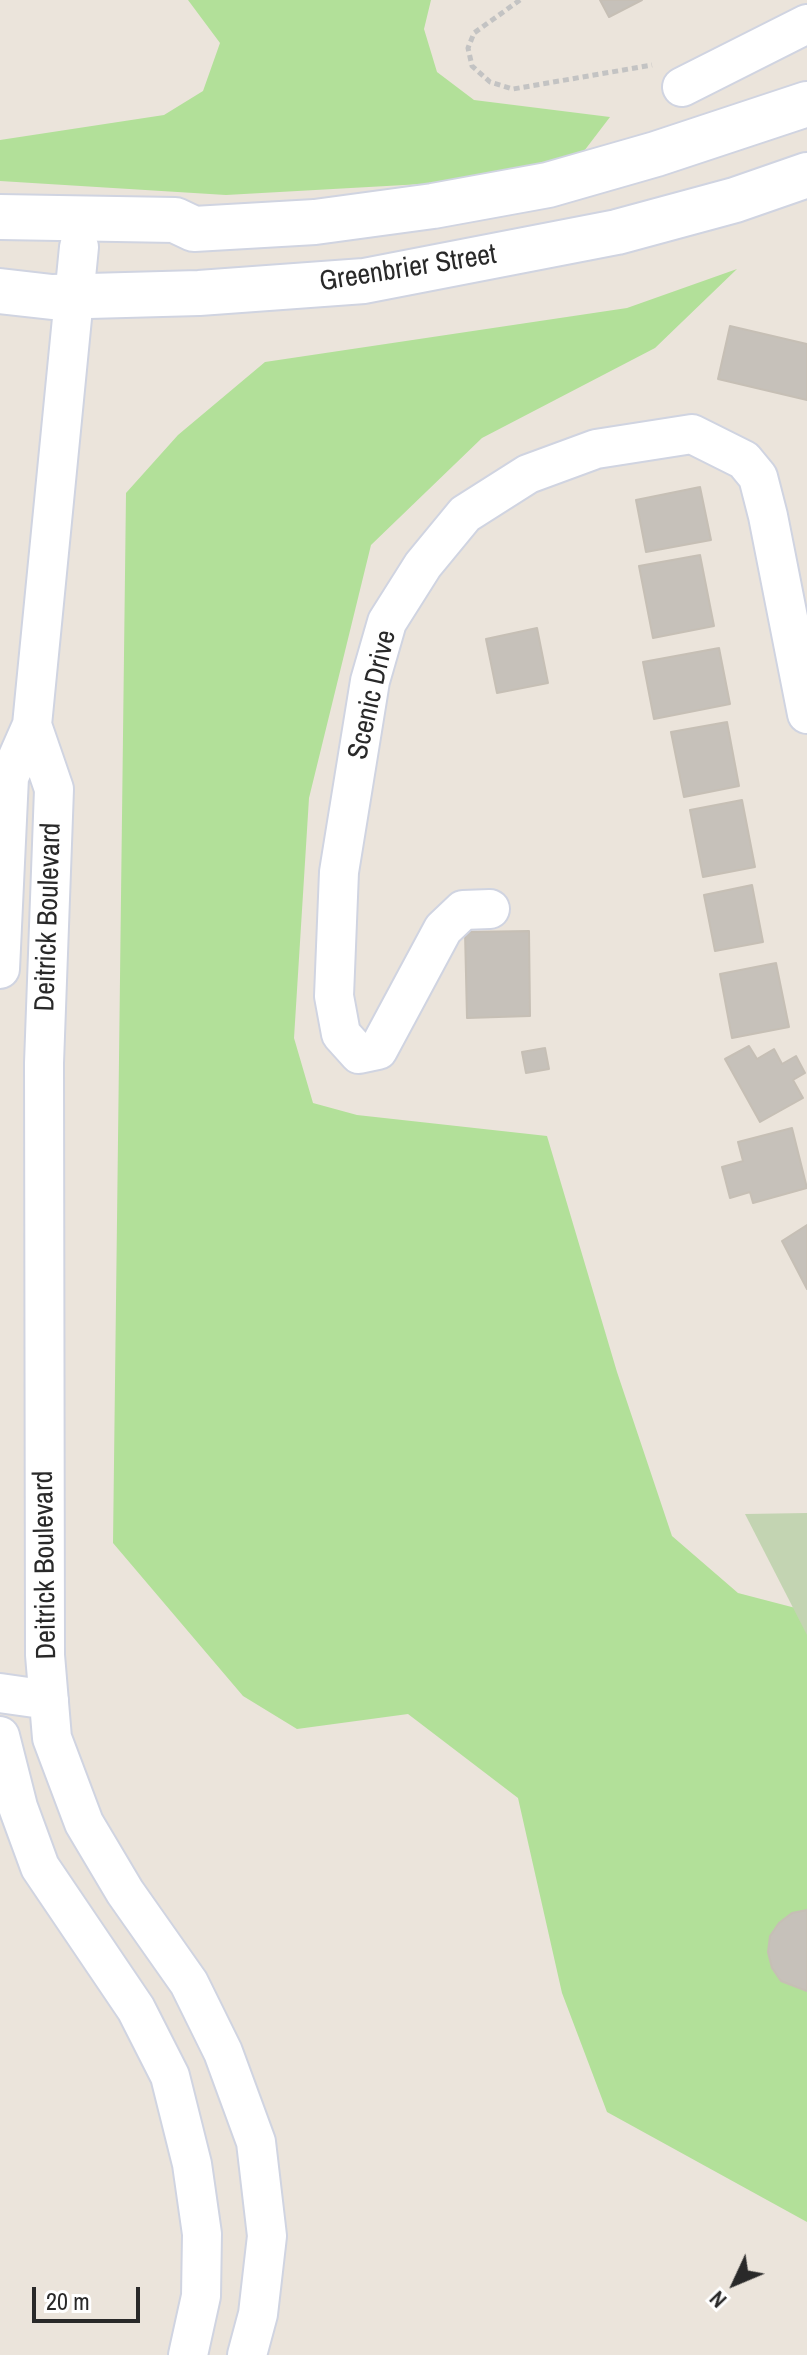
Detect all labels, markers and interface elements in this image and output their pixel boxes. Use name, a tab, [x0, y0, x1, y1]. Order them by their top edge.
street label: Greenbrier Street	[317, 238, 499, 300]
street label: Scenic Drive	[342, 627, 404, 763]
street label: Deitrick Boulevard	[29, 822, 69, 1012]
street label: Deitrick Boulevard	[28, 1470, 64, 1660]
north arrow	[695, 2243, 775, 2323]
scale bar	[36, 2271, 144, 2321]
text: 20 m	[46, 2285, 90, 2317]
text: N	[702, 2285, 733, 2315]

